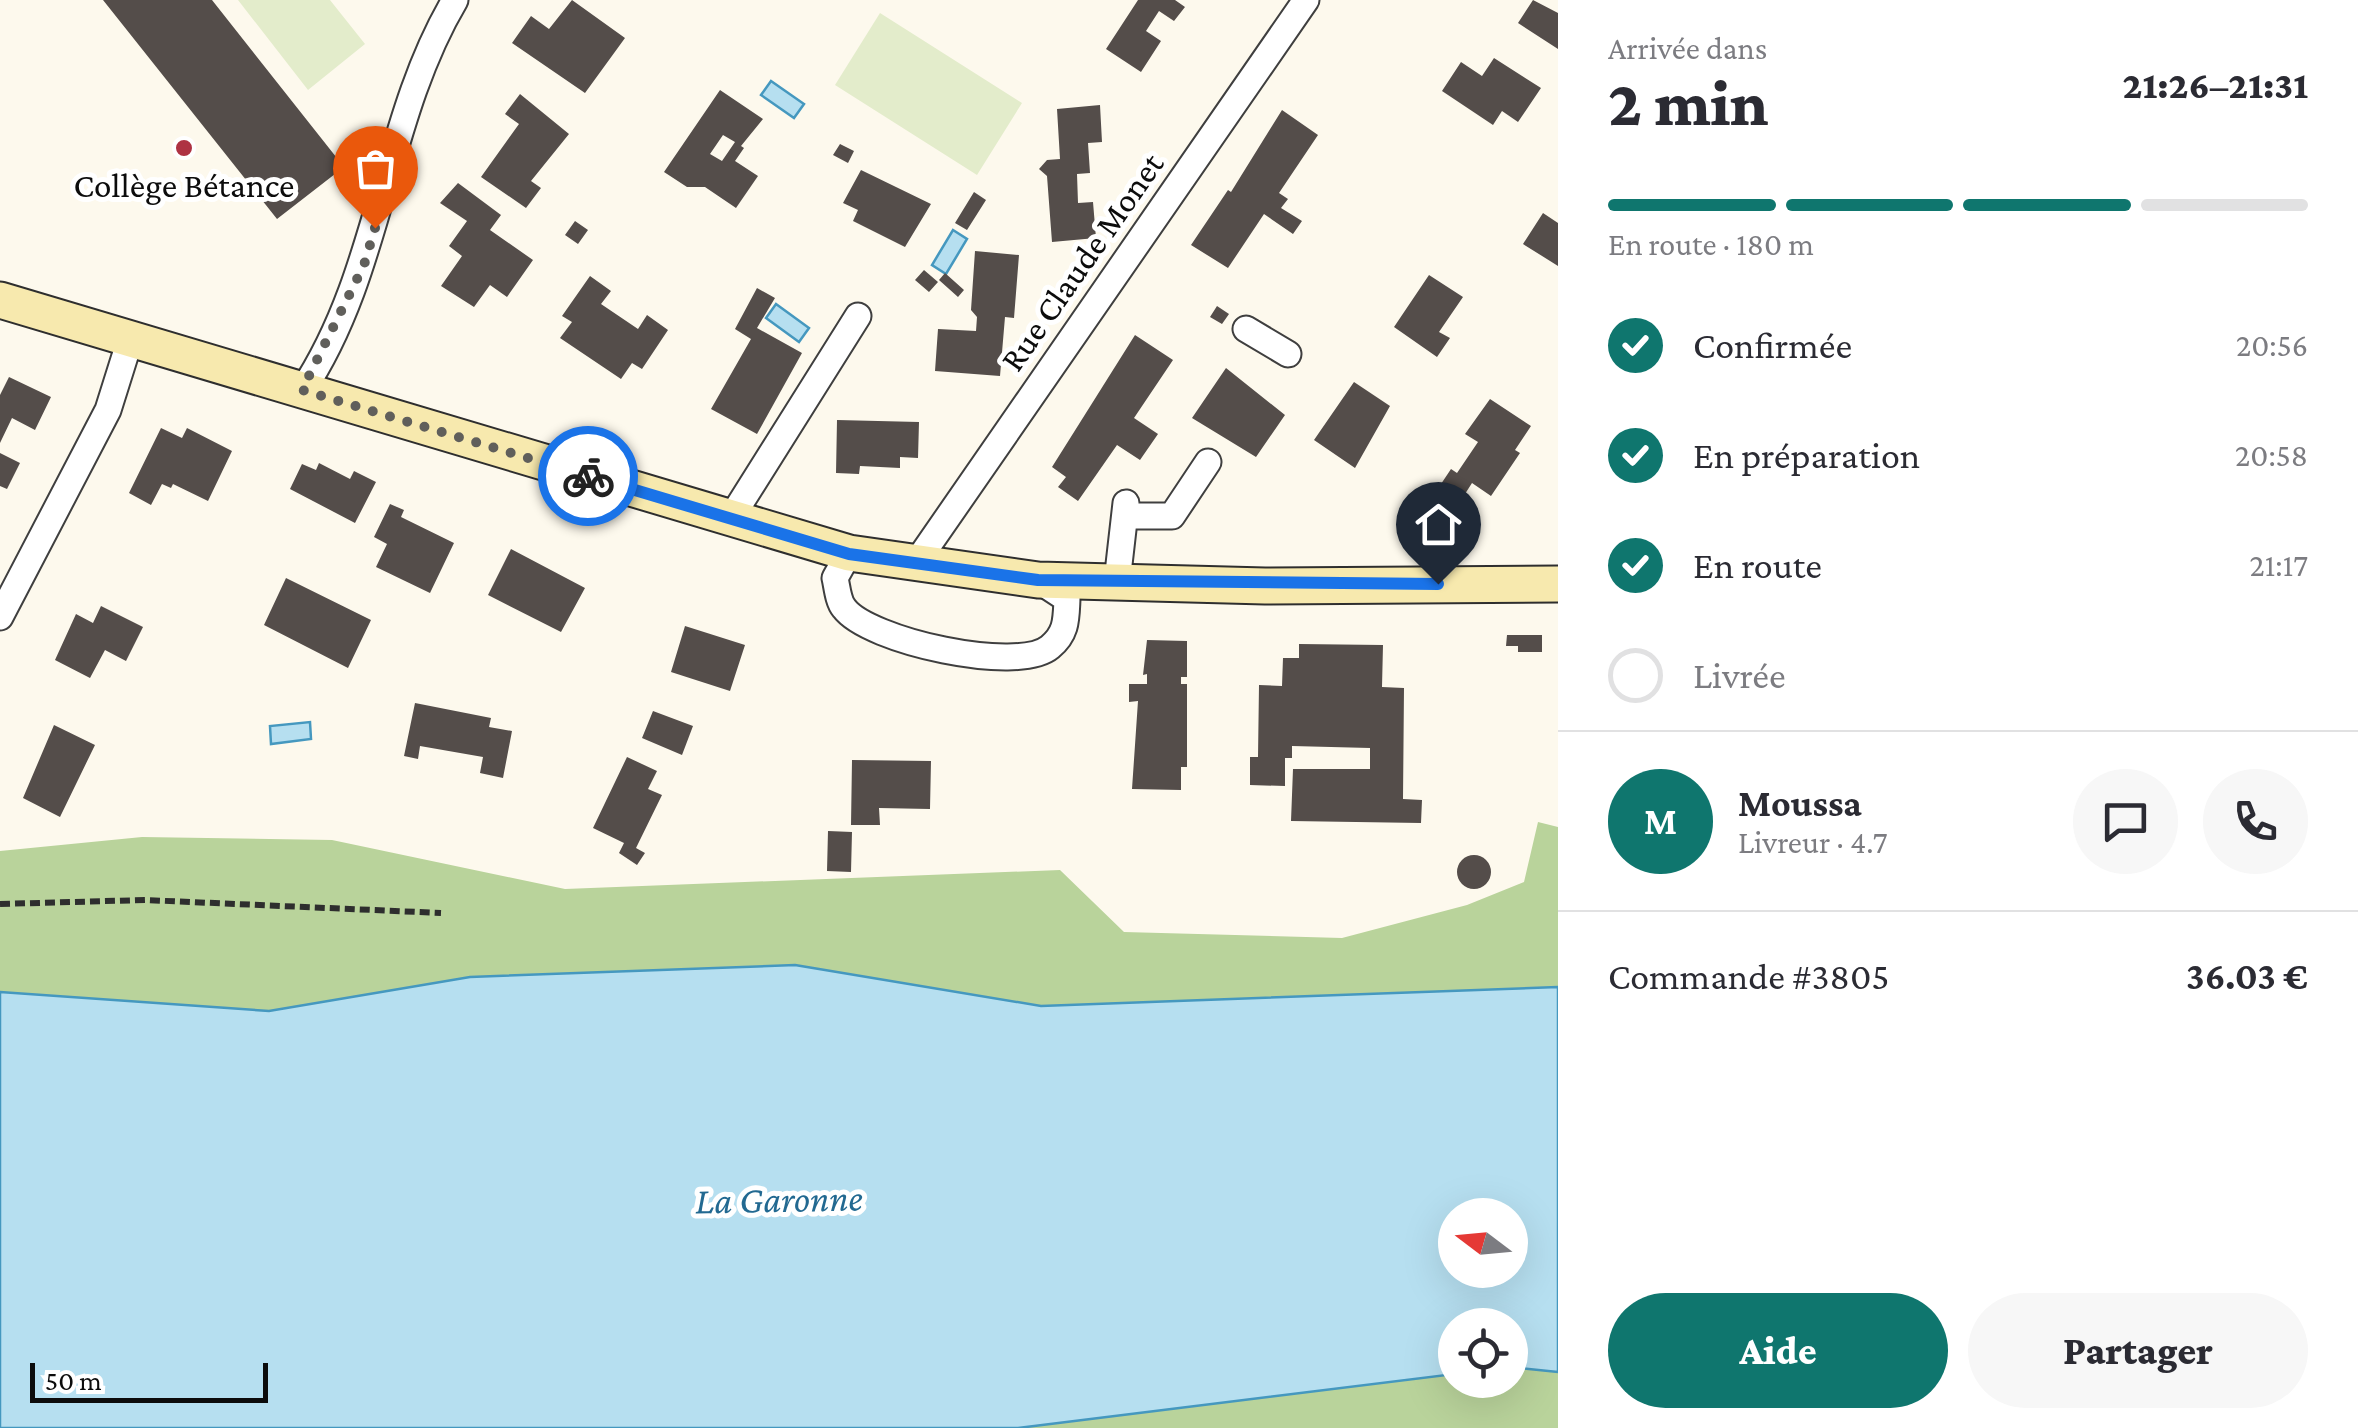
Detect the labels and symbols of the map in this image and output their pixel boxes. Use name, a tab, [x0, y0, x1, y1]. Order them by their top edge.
pin	[333, 126, 418, 229]
marker: Collège Bétance	[173, 137, 195, 159]
street label: Rue Claude Monet	[992, 145, 1172, 378]
place label: Collège Bétance	[74, 166, 294, 205]
courier	[538, 426, 638, 526]
pin	[1396, 482, 1481, 585]
water label: La Garonne	[695, 1177, 863, 1221]
north arrow	[1438, 1198, 1528, 1288]
scale bar	[30, 1358, 268, 1402]

